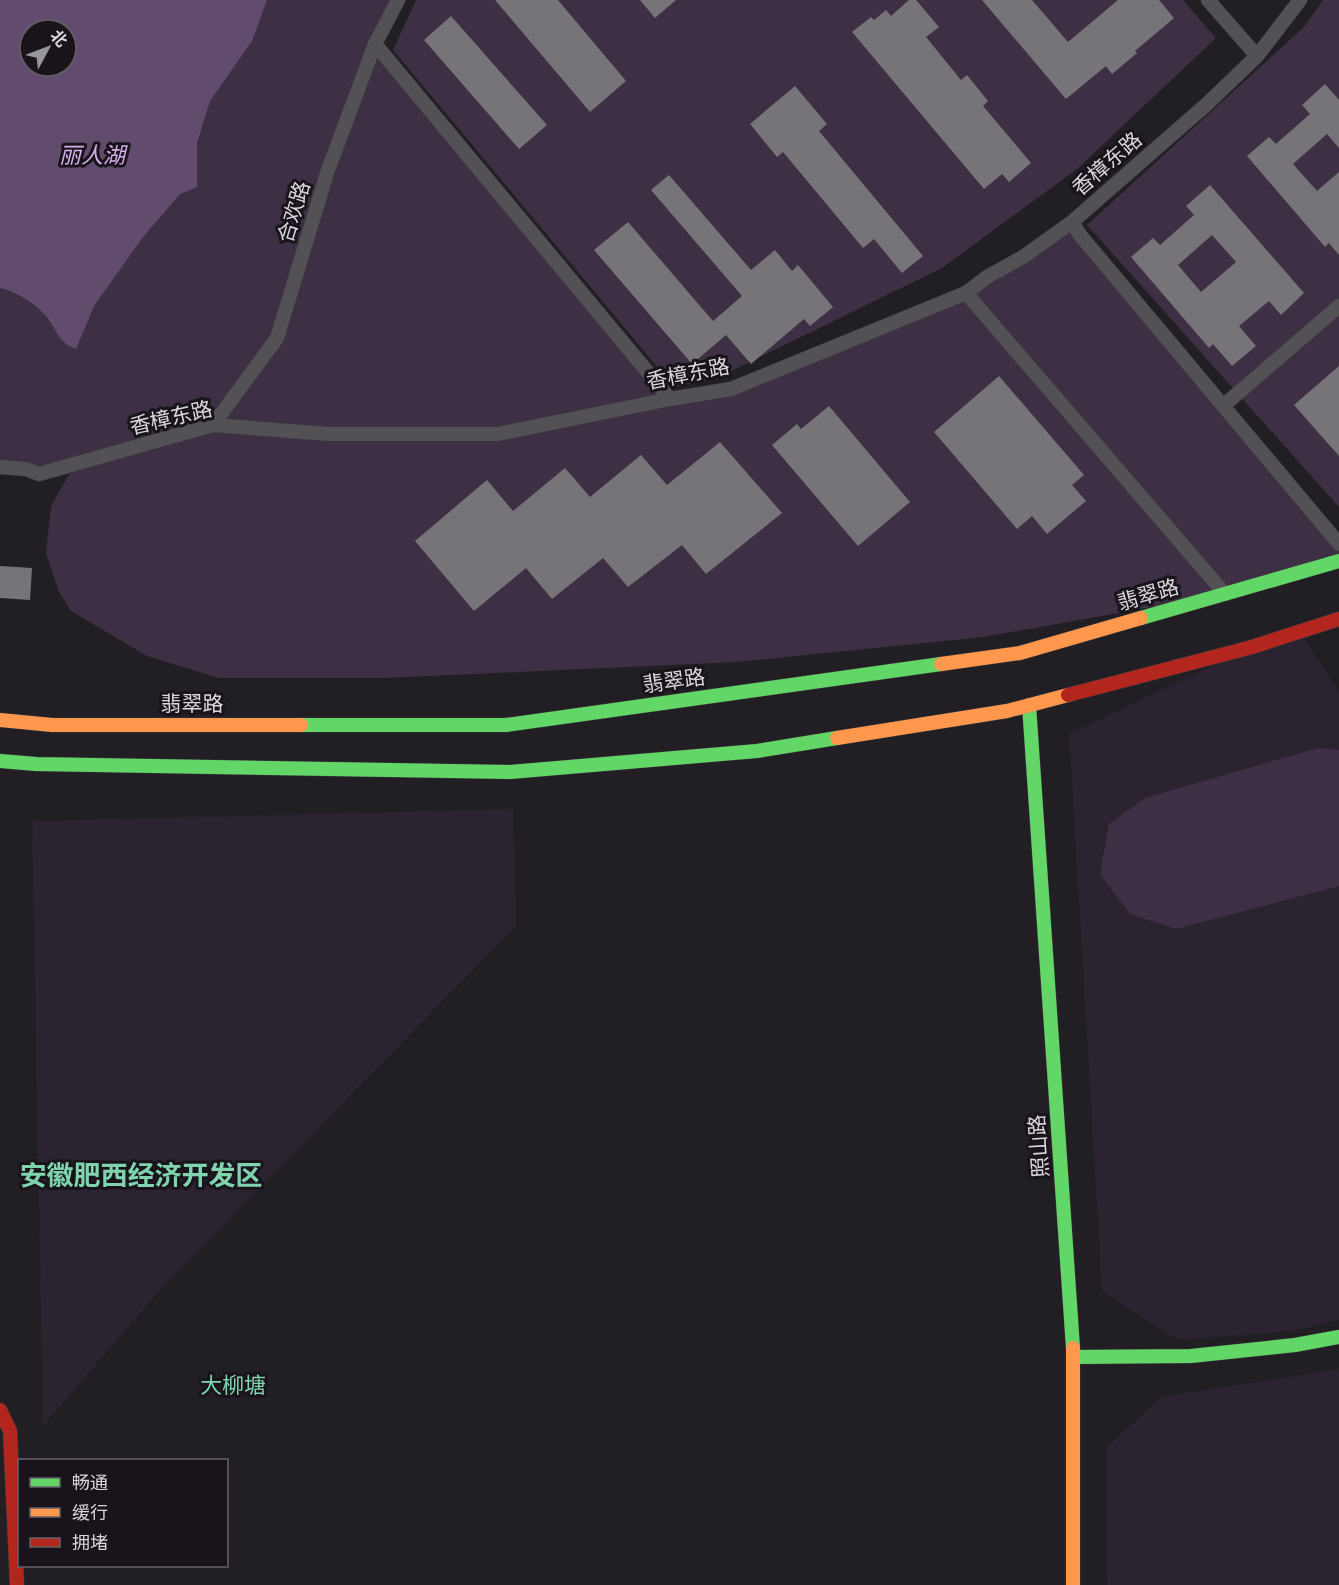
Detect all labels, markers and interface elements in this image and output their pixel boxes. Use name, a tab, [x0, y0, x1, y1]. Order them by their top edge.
north arrow	[18, 18, 78, 78]
text: 北	[46, 25, 73, 51]
street label: 香樟东路	[1065, 125, 1147, 201]
water label: 丽人湖	[59, 140, 128, 170]
street label: 合欢路	[270, 177, 316, 246]
street label: 香樟东路	[644, 351, 732, 395]
street label: 香樟东路	[127, 394, 215, 440]
street label: 翡翠路	[1114, 572, 1182, 616]
street label: 翡翠路	[641, 662, 707, 698]
street label: 翡翠路	[161, 689, 224, 717]
street label: 照山路	[1022, 1114, 1054, 1178]
district label: 安徽肥西经济开发区	[20, 1156, 263, 1193]
district label: 大柳塘	[200, 1370, 266, 1400]
legend	[18, 1459, 228, 1567]
text: 畅通	[72, 1470, 108, 1494]
text: 缓行	[72, 1500, 108, 1524]
text: 拥堵	[72, 1530, 108, 1554]

